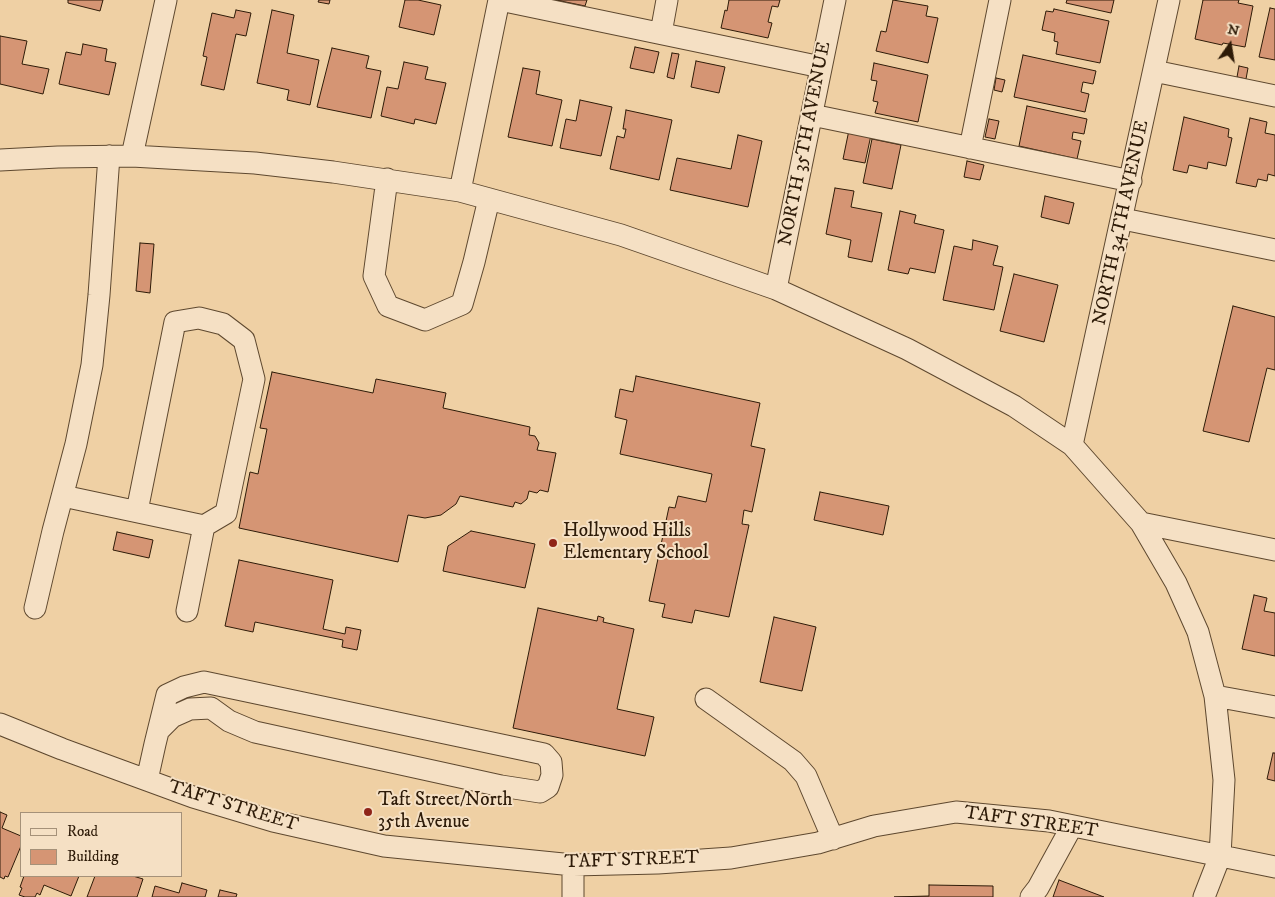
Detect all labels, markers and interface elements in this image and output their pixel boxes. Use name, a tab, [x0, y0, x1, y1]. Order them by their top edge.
north arrow	[1205, 20, 1255, 70]
text: N	[1226, 20, 1241, 40]
street label: NORTH 35TH AVENUE	[775, 40, 837, 248]
street label: NORTH 34TH AVENUE	[1089, 118, 1155, 328]
place label: Hollywood Hills Elementary School	[563, 521, 708, 565]
marker: Hollywood Hills Elementary School	[547, 537, 559, 549]
street label: TAFT STREET	[165, 776, 301, 838]
place label: Taft Street/North 35th Avenue	[378, 790, 513, 834]
street label: TAFT STREET	[963, 802, 1099, 844]
marker: Taft Street/North 35th Avenue	[362, 806, 374, 818]
legend	[20, 812, 182, 877]
text: Road	[67, 822, 98, 841]
text: Building	[67, 847, 119, 866]
street label: TAFT STREET	[564, 847, 700, 875]

